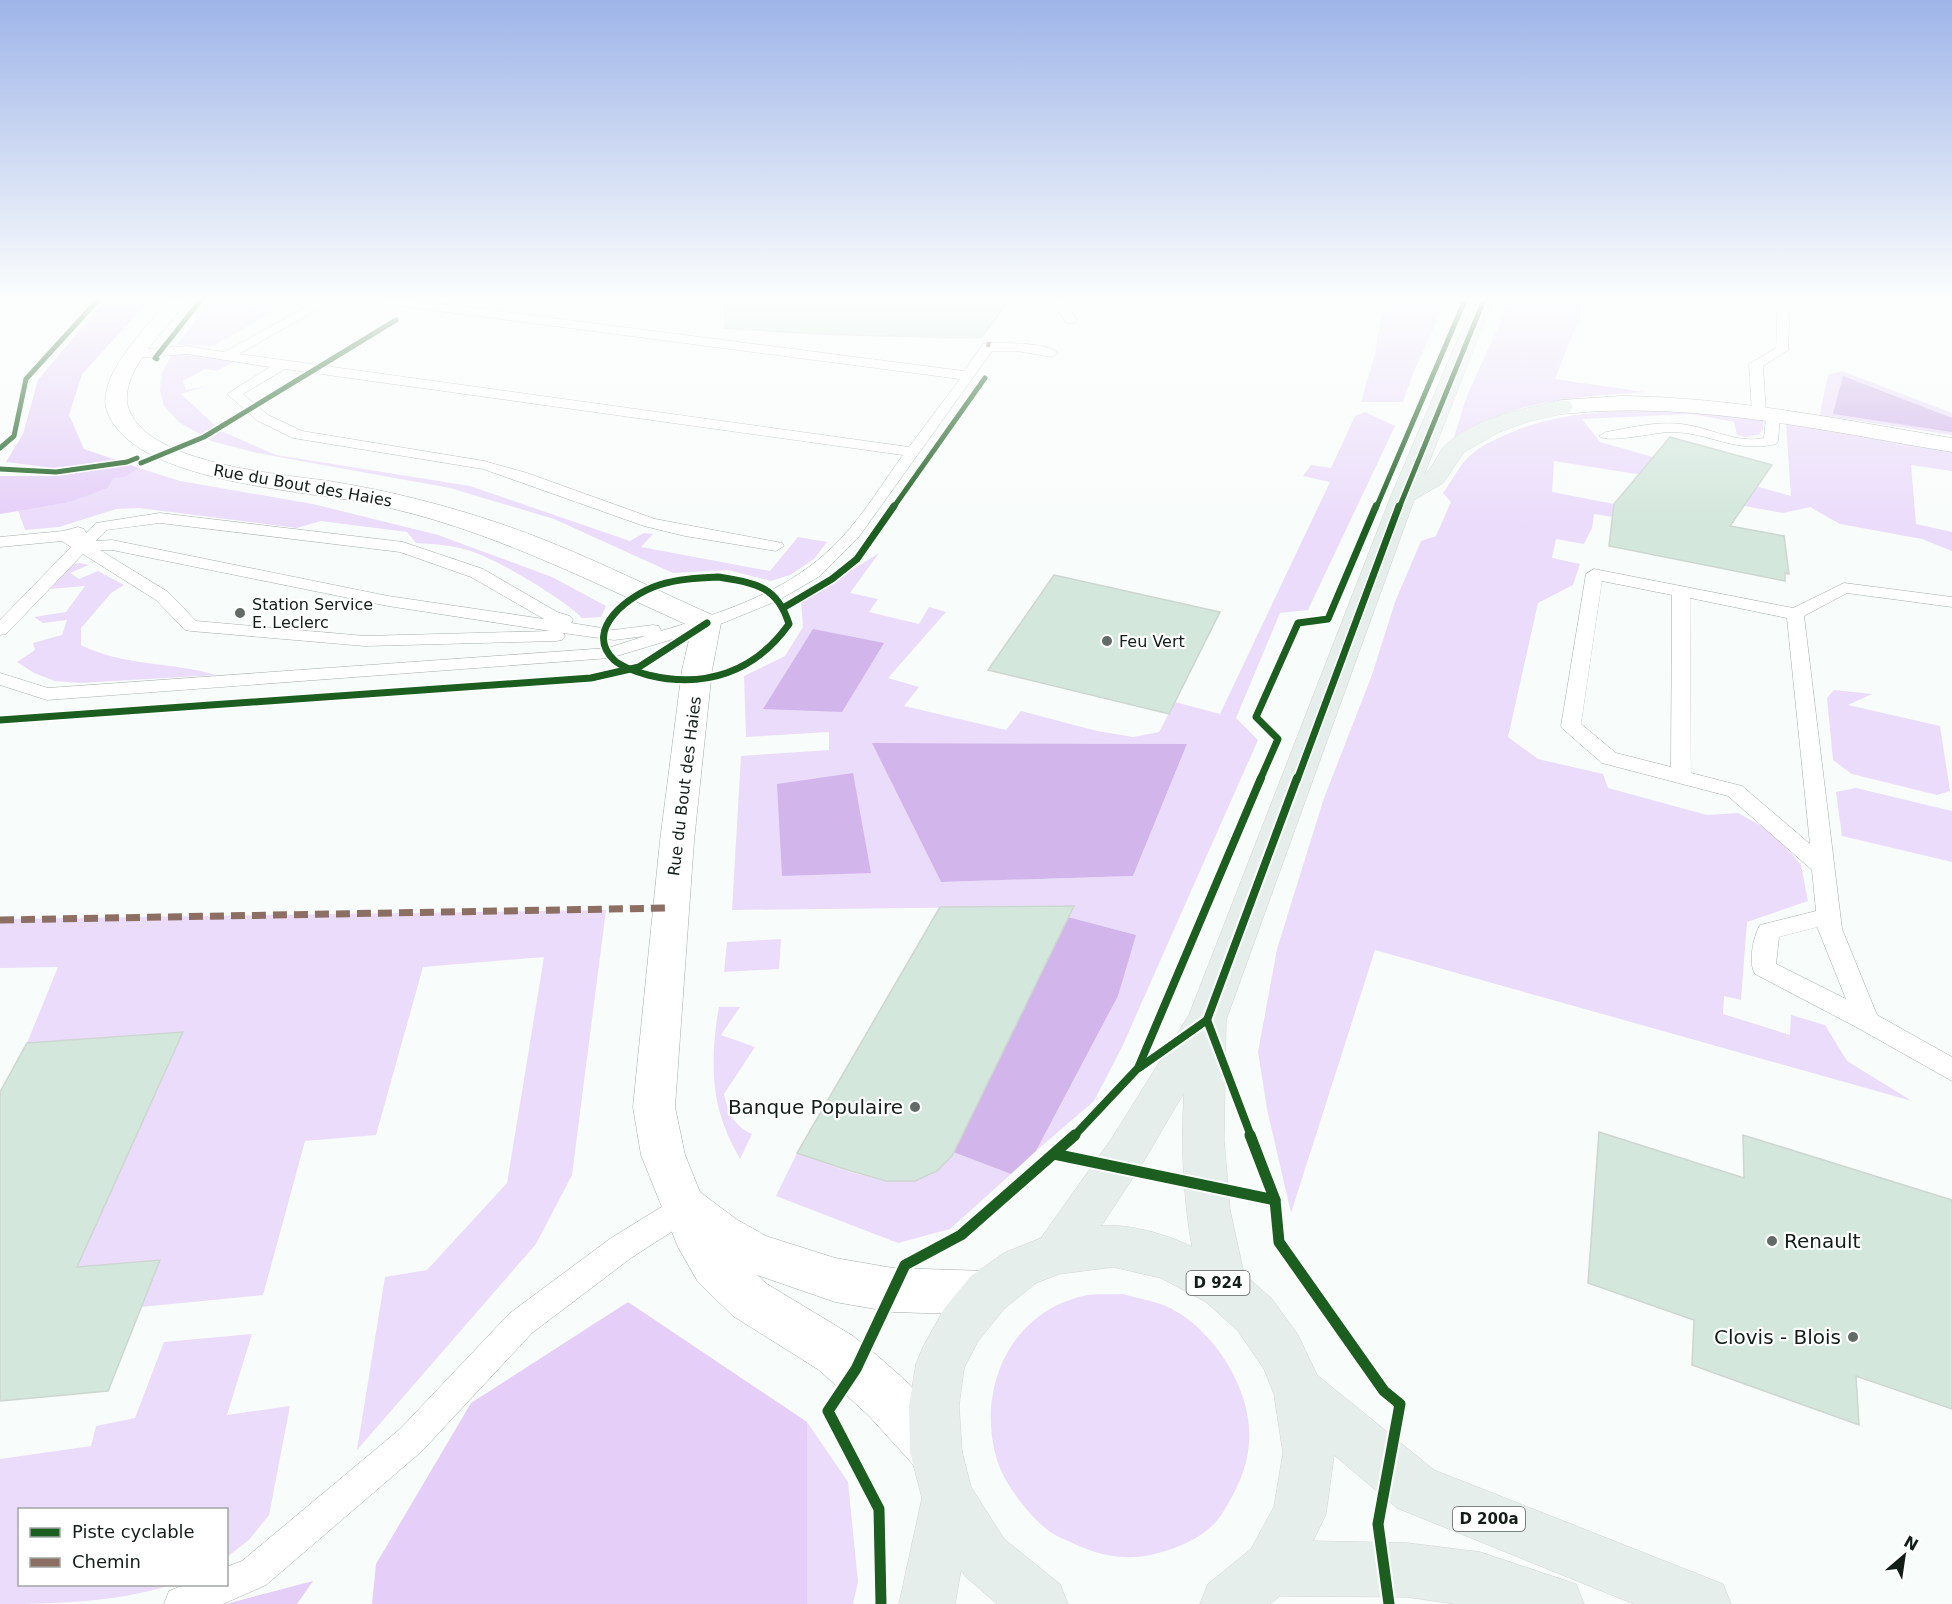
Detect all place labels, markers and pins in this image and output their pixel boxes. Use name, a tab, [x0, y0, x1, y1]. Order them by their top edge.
place label: Station Service E. Leclerc	[252, 595, 373, 632]
marker: Station Service E. Leclerc	[233, 606, 247, 620]
place label: Feu Vert	[1119, 632, 1185, 651]
marker: Feu Vert	[1100, 634, 1114, 648]
place label: Banque Populaire	[728, 1095, 903, 1119]
marker: Banque Populaire	[908, 1100, 922, 1114]
place label: Renault	[1784, 1229, 1860, 1253]
marker: Renault	[1765, 1234, 1779, 1248]
place label: Clovis - Blois	[1714, 1325, 1841, 1349]
marker: Clovis - Blois	[1846, 1330, 1860, 1344]

